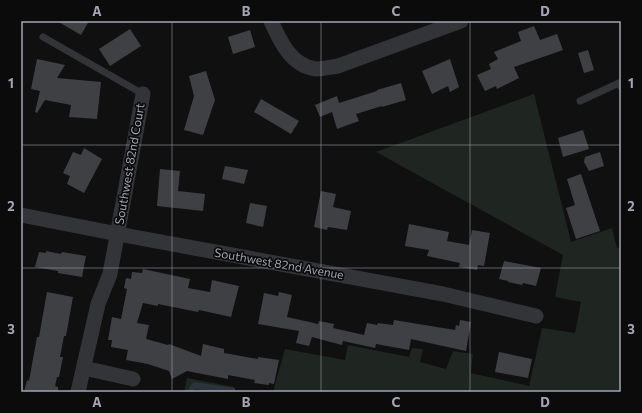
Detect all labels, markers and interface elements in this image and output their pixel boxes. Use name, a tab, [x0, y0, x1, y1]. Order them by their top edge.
text: A	[92, 3, 102, 19]
text: B	[242, 3, 251, 19]
text: C	[392, 3, 401, 19]
text: D	[540, 3, 550, 19]
text: 1	[8, 75, 14, 91]
text: 1	[628, 75, 634, 91]
street label: Southwest 82nd Court	[111, 102, 147, 225]
text: 2	[7, 198, 15, 214]
text: 2	[627, 198, 635, 214]
street label: Southwest 82nd Avenue	[213, 245, 345, 281]
text: 3	[7, 321, 15, 337]
text: 3	[627, 321, 635, 337]
text: A	[92, 394, 102, 410]
text: B	[242, 394, 251, 410]
text: C	[392, 394, 401, 410]
text: D	[540, 394, 550, 410]

